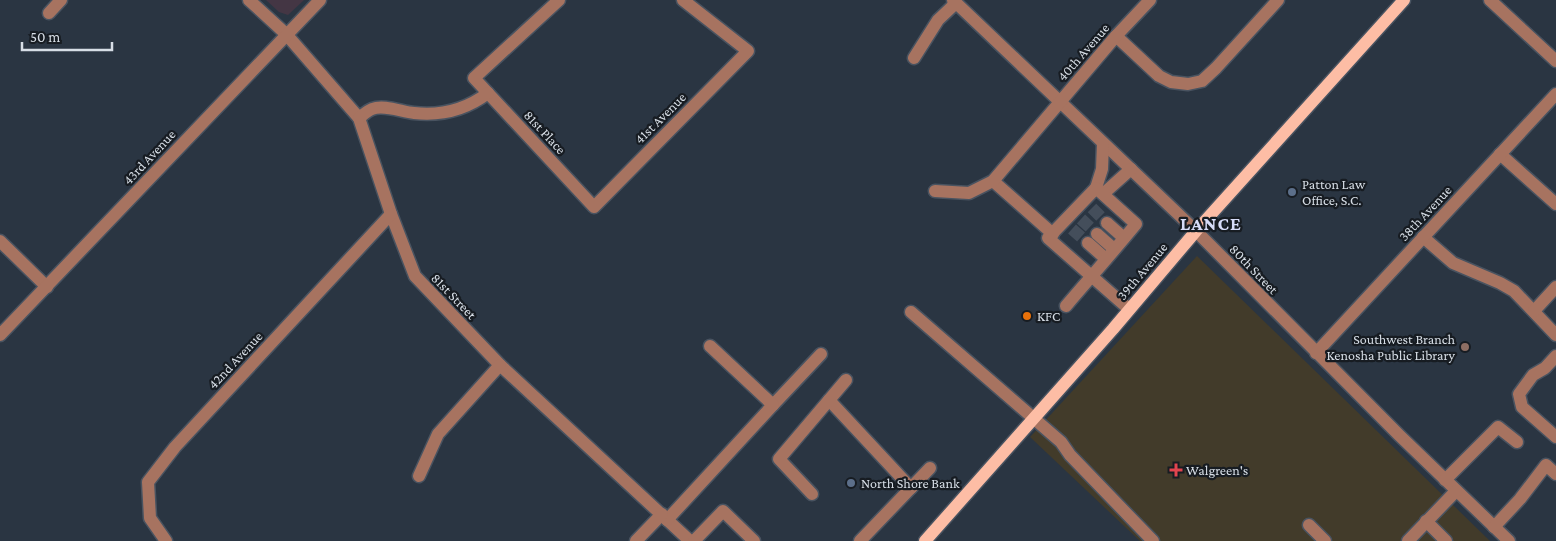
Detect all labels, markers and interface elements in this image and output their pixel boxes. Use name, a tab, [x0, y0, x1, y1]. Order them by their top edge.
scale bar	[22, 20, 112, 52]
street label: 40th Avenue	[1054, 20, 1112, 84]
text: 50 m	[30, 29, 60, 45]
street label: 41st Avenue	[631, 89, 689, 147]
street label: 81st Place	[521, 107, 569, 157]
street label: 43rd Avenue	[119, 126, 179, 188]
place label: Patton Law Office, S.C.	[1302, 176, 1366, 208]
street label: 38th Avenue	[1395, 182, 1455, 244]
marker: Patton Law Office, S.C.	[1286, 186, 1298, 198]
district label: LANCE	[1180, 213, 1242, 234]
street label: 39th Avenue	[1113, 239, 1171, 303]
street label: 80th Street	[1226, 241, 1282, 297]
street label: 81st Street	[428, 270, 480, 323]
place label: KFC	[1037, 308, 1060, 324]
marker: KFC	[1021, 310, 1033, 322]
street label: 42nd Avenue	[204, 328, 266, 392]
place label: Southwest Branch Kenosha Public Library	[1326, 331, 1456, 363]
marker: Southwest Branch Kenosha Public Library	[1459, 341, 1471, 353]
place label: Walgreen's	[1186, 462, 1248, 478]
marker: Walgreen's	[1170, 464, 1182, 476]
place label: North Shore Bank	[861, 475, 960, 491]
marker: North Shore Bank	[845, 477, 857, 489]

